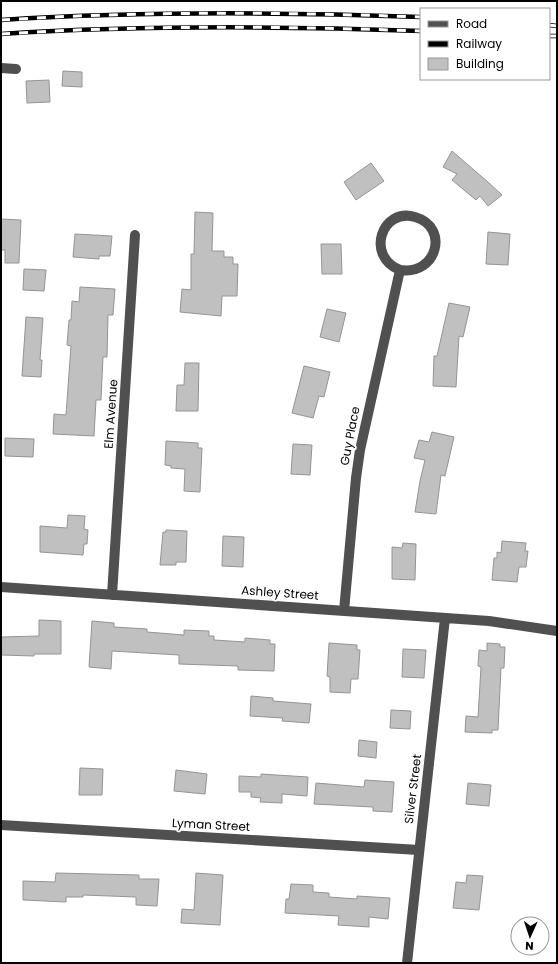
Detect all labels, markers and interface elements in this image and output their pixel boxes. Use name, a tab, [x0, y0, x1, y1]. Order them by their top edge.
legend	[420, 8, 550, 80]
text: Road	[456, 15, 487, 32]
text: Railway	[456, 35, 502, 52]
text: Building	[456, 55, 504, 72]
street label: Elm Avenue	[100, 379, 121, 449]
street label: Guy Place	[335, 405, 364, 467]
street label: Ashley Street	[241, 581, 319, 604]
street label: Silver Street	[400, 753, 425, 825]
street label: Lyman Street	[171, 814, 251, 835]
north arrow	[510, 916, 550, 956]
text: N	[525, 938, 534, 954]

